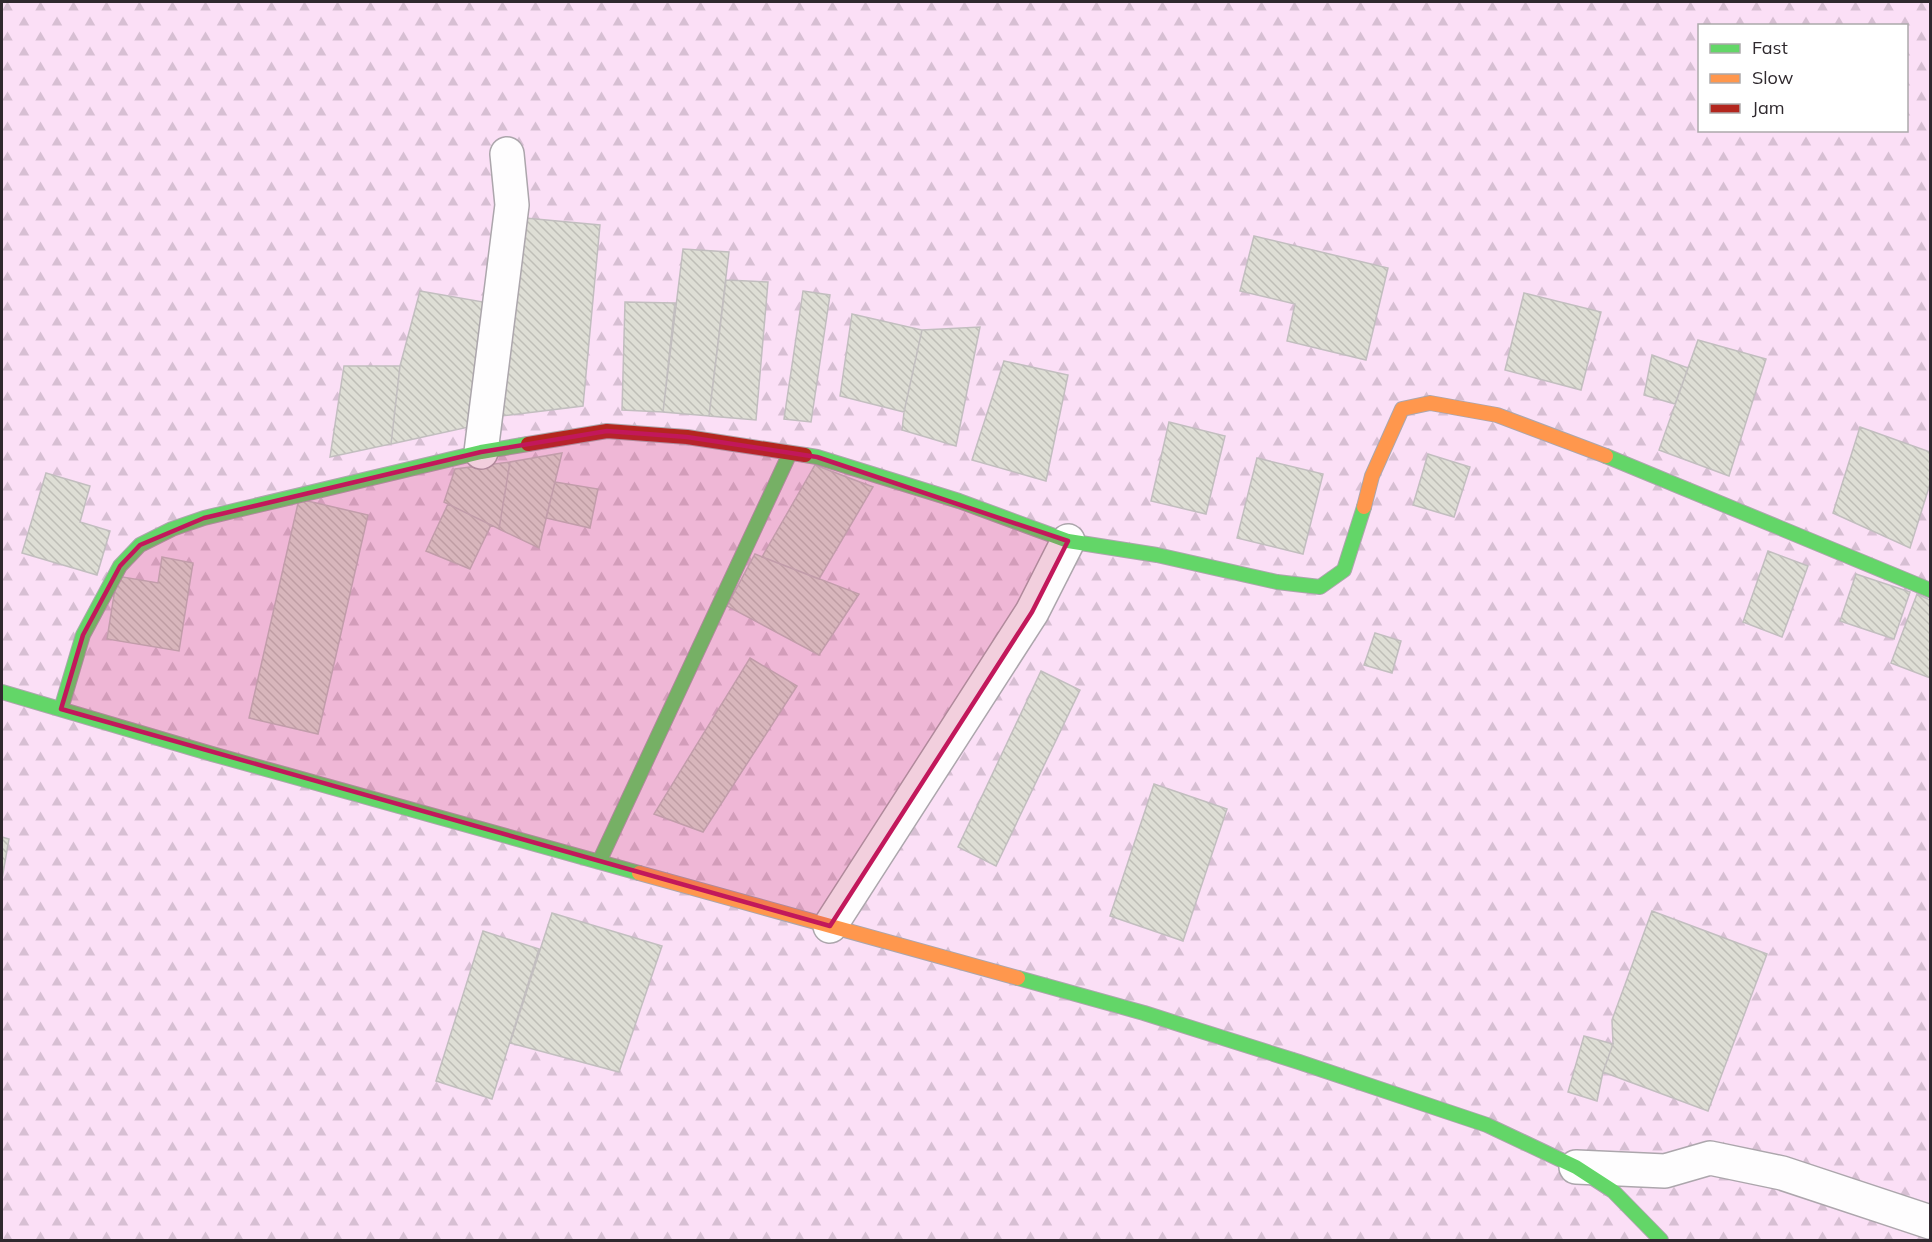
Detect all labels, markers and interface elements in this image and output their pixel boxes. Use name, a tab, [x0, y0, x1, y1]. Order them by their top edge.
legend	[1698, 24, 1908, 132]
text: Fast	[1752, 36, 1788, 59]
text: Slow	[1752, 66, 1794, 89]
text: Jam	[1752, 96, 1785, 119]

